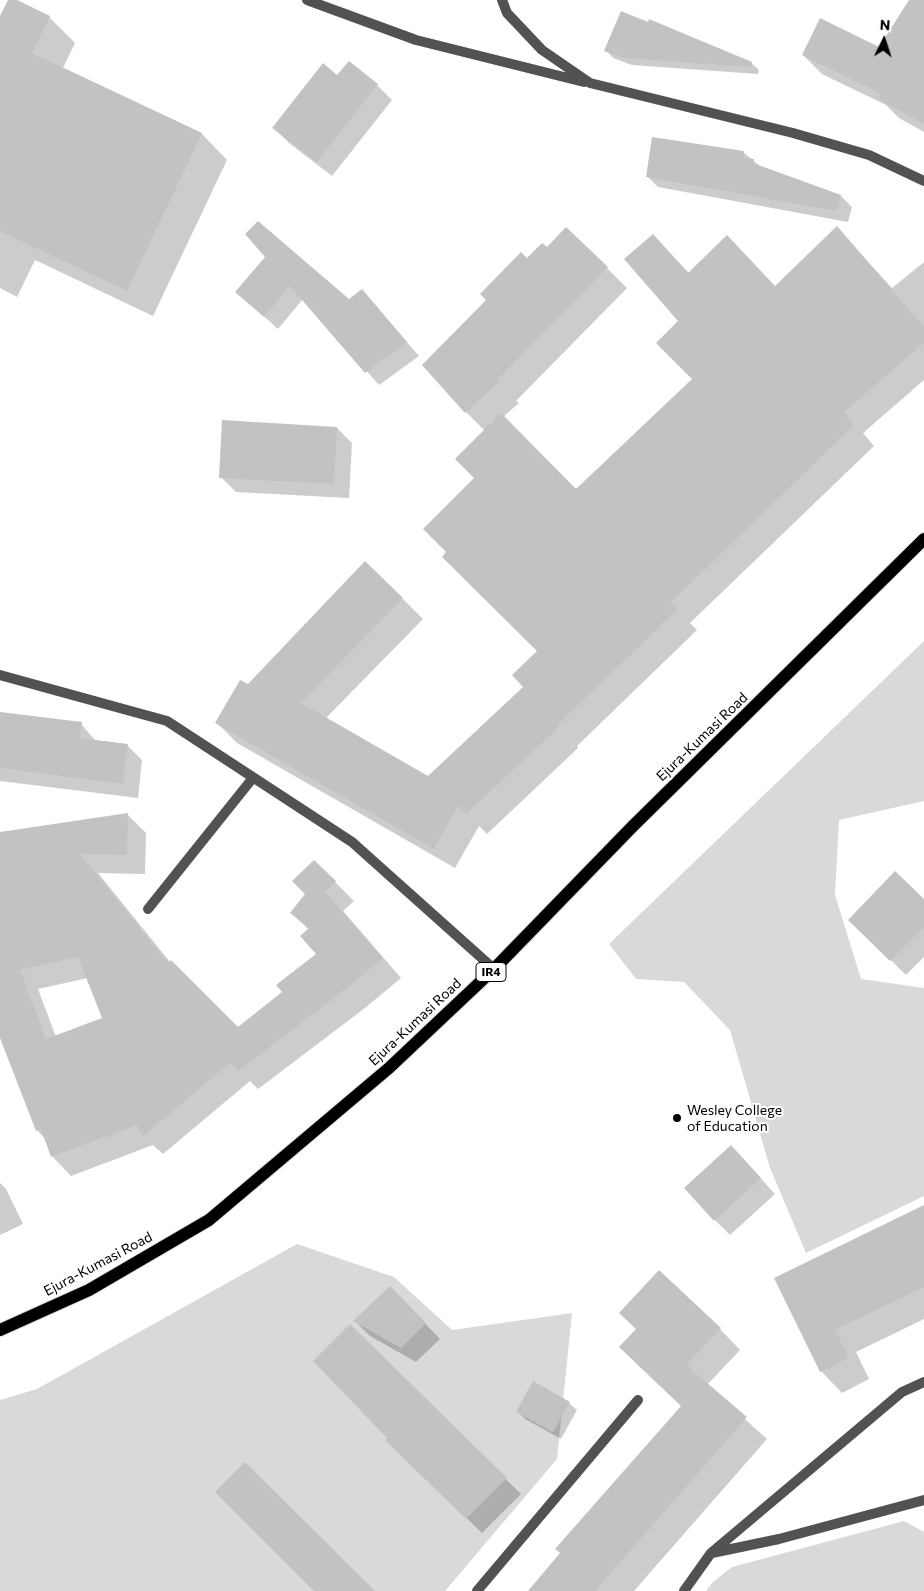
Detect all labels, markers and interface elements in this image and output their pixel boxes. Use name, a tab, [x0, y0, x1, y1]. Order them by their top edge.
north arrow	[859, 15, 909, 65]
text: N	[879, 16, 891, 33]
street label: Ejura-Kumasi Road	[653, 689, 751, 785]
road number: IR4	[476, 962, 506, 982]
street label: Ejura-Kumasi Road	[365, 975, 465, 1069]
place label: Wesley College of Education	[687, 1102, 782, 1134]
marker: Wesley College of Education	[671, 1112, 683, 1124]
street label: Ejura-Kumasi Road	[41, 1228, 155, 1300]

